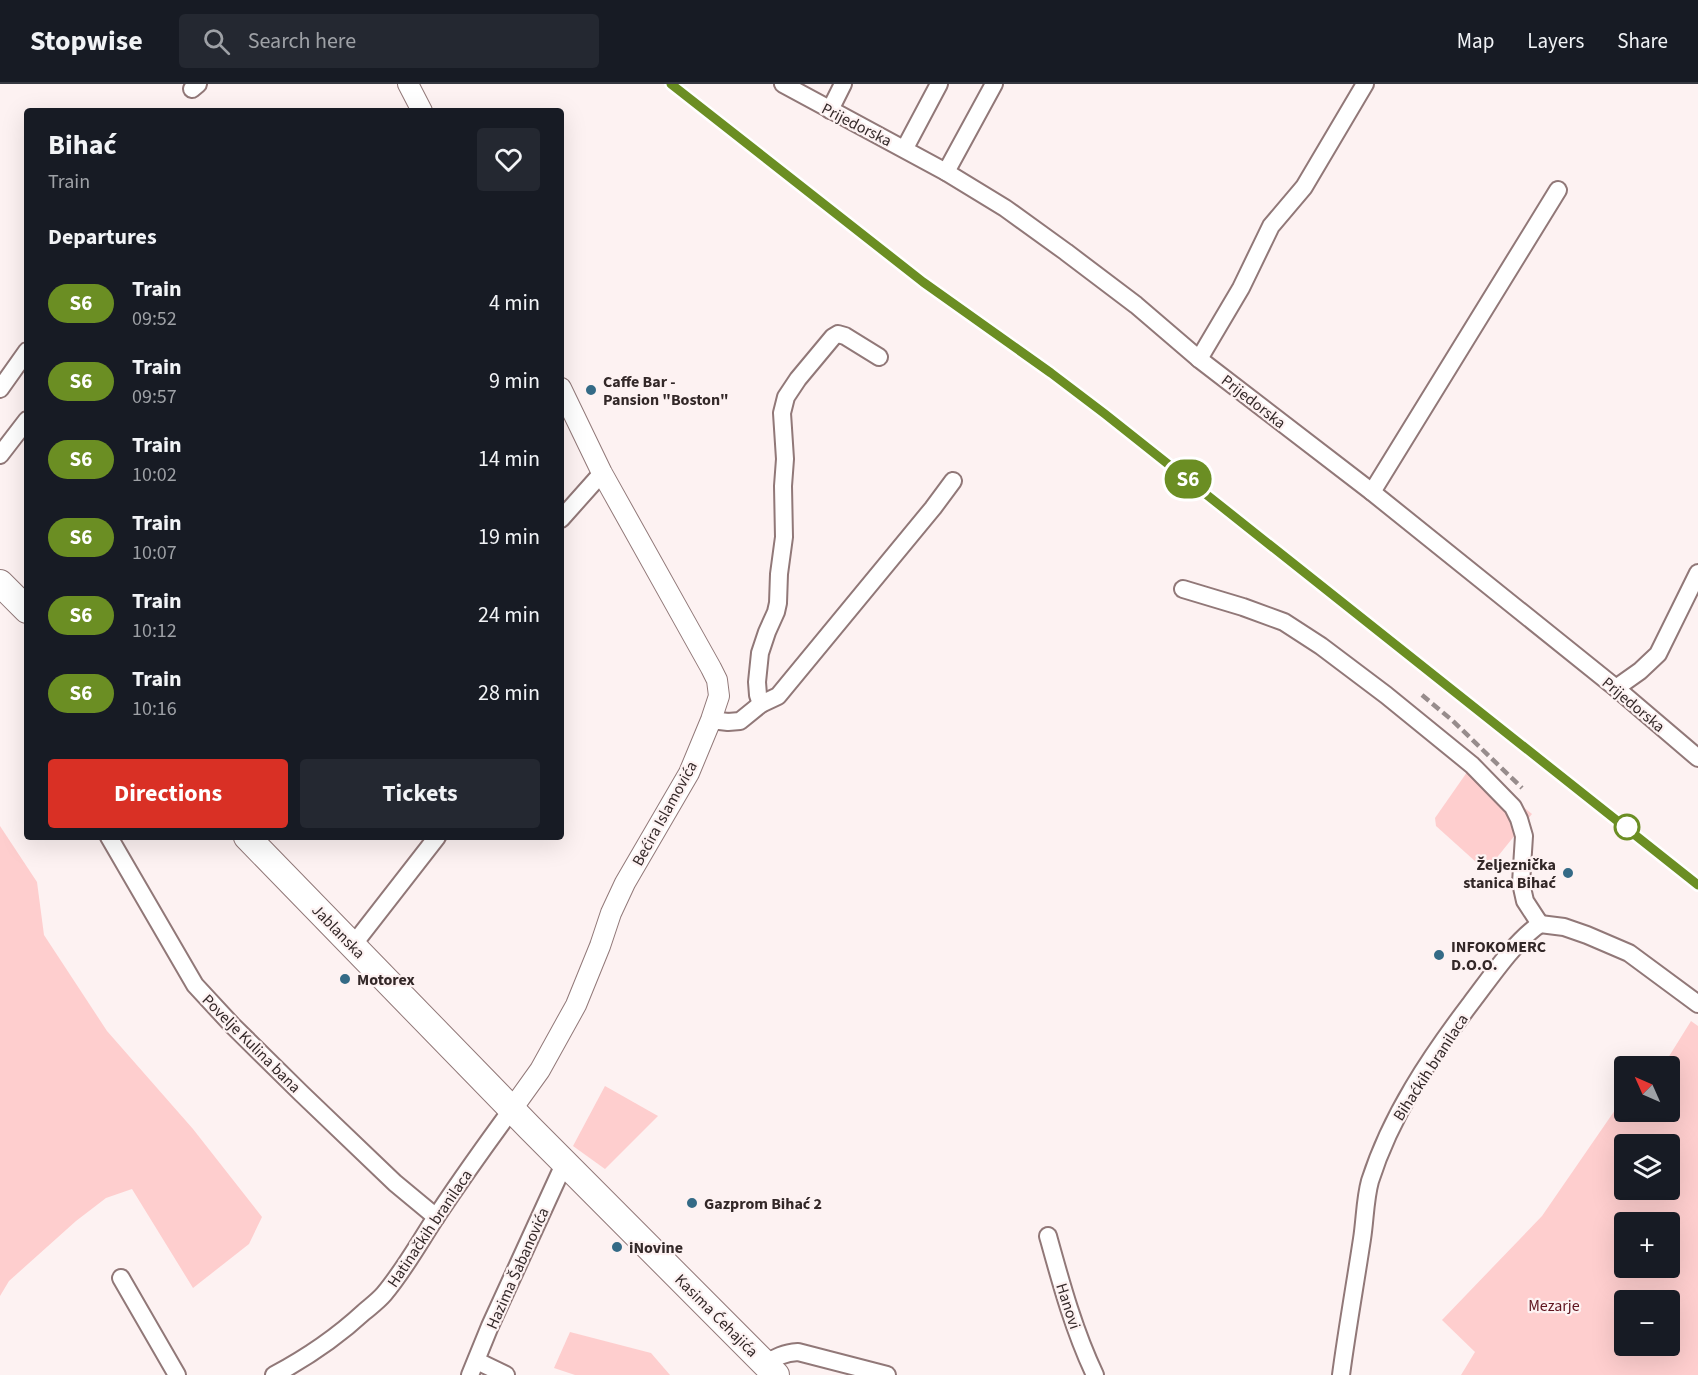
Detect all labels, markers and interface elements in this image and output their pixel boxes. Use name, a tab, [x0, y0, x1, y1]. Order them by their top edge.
search box	[179, 14, 599, 68]
text: Stopwise	[30, 21, 143, 61]
icon: search	[200, 25, 233, 58]
text: Search here	[248, 25, 356, 57]
text: Map	[1457, 26, 1494, 56]
text: Layers	[1527, 26, 1584, 56]
text: Share	[1617, 26, 1668, 56]
street label: Prijedorska	[818, 98, 895, 152]
text: Bihać	[48, 125, 117, 165]
button: heart	[477, 128, 540, 191]
text: Train	[48, 168, 90, 196]
text: Departures	[48, 221, 157, 253]
text: Train	[132, 273, 182, 305]
text: 4 min	[489, 287, 540, 319]
text: S6	[70, 288, 92, 318]
text: 09:52	[132, 305, 177, 333]
text: Train	[132, 351, 182, 383]
text: 9 min	[489, 365, 540, 397]
text: S6	[70, 366, 92, 396]
street label: Prijedorska	[1217, 370, 1290, 434]
place label: Caffe Bar - Pansion "Boston"	[603, 371, 729, 411]
text: 09:57	[132, 383, 177, 411]
marker: Caffe Bar - Pansion "Boston"	[584, 383, 598, 397]
text: Train	[132, 429, 182, 461]
text: 14 min	[478, 443, 540, 475]
text: S6	[70, 444, 92, 474]
line badge: S6	[1161, 460, 1215, 498]
text: 10:02	[132, 461, 177, 489]
text: S6	[1177, 464, 1199, 494]
text: Train	[132, 507, 182, 539]
text: 19 min	[478, 521, 540, 553]
text: S6	[70, 522, 92, 552]
text: 10:07	[132, 539, 177, 567]
text: Train	[132, 585, 182, 617]
text: 24 min	[478, 599, 540, 631]
text: S6	[70, 600, 92, 630]
text: 10:12	[132, 617, 177, 645]
text: Train	[132, 663, 182, 695]
street label: Prijedorska	[1597, 672, 1670, 738]
text: 28 min	[478, 677, 540, 709]
text: S6	[70, 678, 92, 708]
text: 10:16	[132, 695, 177, 723]
street label: Bećira Islamovića	[627, 757, 703, 870]
button: Directions	[48, 759, 288, 828]
button: Tickets	[300, 759, 540, 828]
unlabelled marker	[1614, 814, 1640, 840]
place label: Željeznička stanica Bihać	[1463, 854, 1557, 894]
marker: Željeznička stanica Bihać	[1561, 866, 1575, 880]
street label: Jablanska	[307, 900, 370, 964]
place label: INFOKOMERC D.O.O.	[1451, 936, 1546, 976]
marker: INFOKOMERC D.O.O.	[1432, 948, 1446, 962]
place label: Motorex	[357, 969, 415, 991]
marker: Motorex	[338, 972, 352, 986]
street label: Povelje Kulina bana	[197, 990, 305, 1098]
street label: Bihaćkih branilaca	[1388, 1010, 1474, 1125]
north arrow	[1614, 1056, 1680, 1122]
map controls	[1614, 1056, 1680, 1356]
button: layers	[1614, 1134, 1680, 1200]
street label: Hatinačkih branilaca	[382, 1165, 477, 1292]
place label: Gazprom Bihać 2	[704, 1193, 822, 1215]
marker: Gazprom Bihać 2	[685, 1196, 699, 1210]
street label: Hazima Šabanovića	[481, 1204, 555, 1333]
button: +	[1614, 1212, 1680, 1278]
place label: iNovine	[629, 1237, 683, 1259]
marker: iNovine	[610, 1240, 624, 1254]
street label: Kasima Ćehajića	[670, 1269, 763, 1362]
street label: Hanovi	[1050, 1280, 1086, 1332]
button: −	[1614, 1290, 1680, 1356]
park label: Mezarje	[1528, 1295, 1580, 1317]

